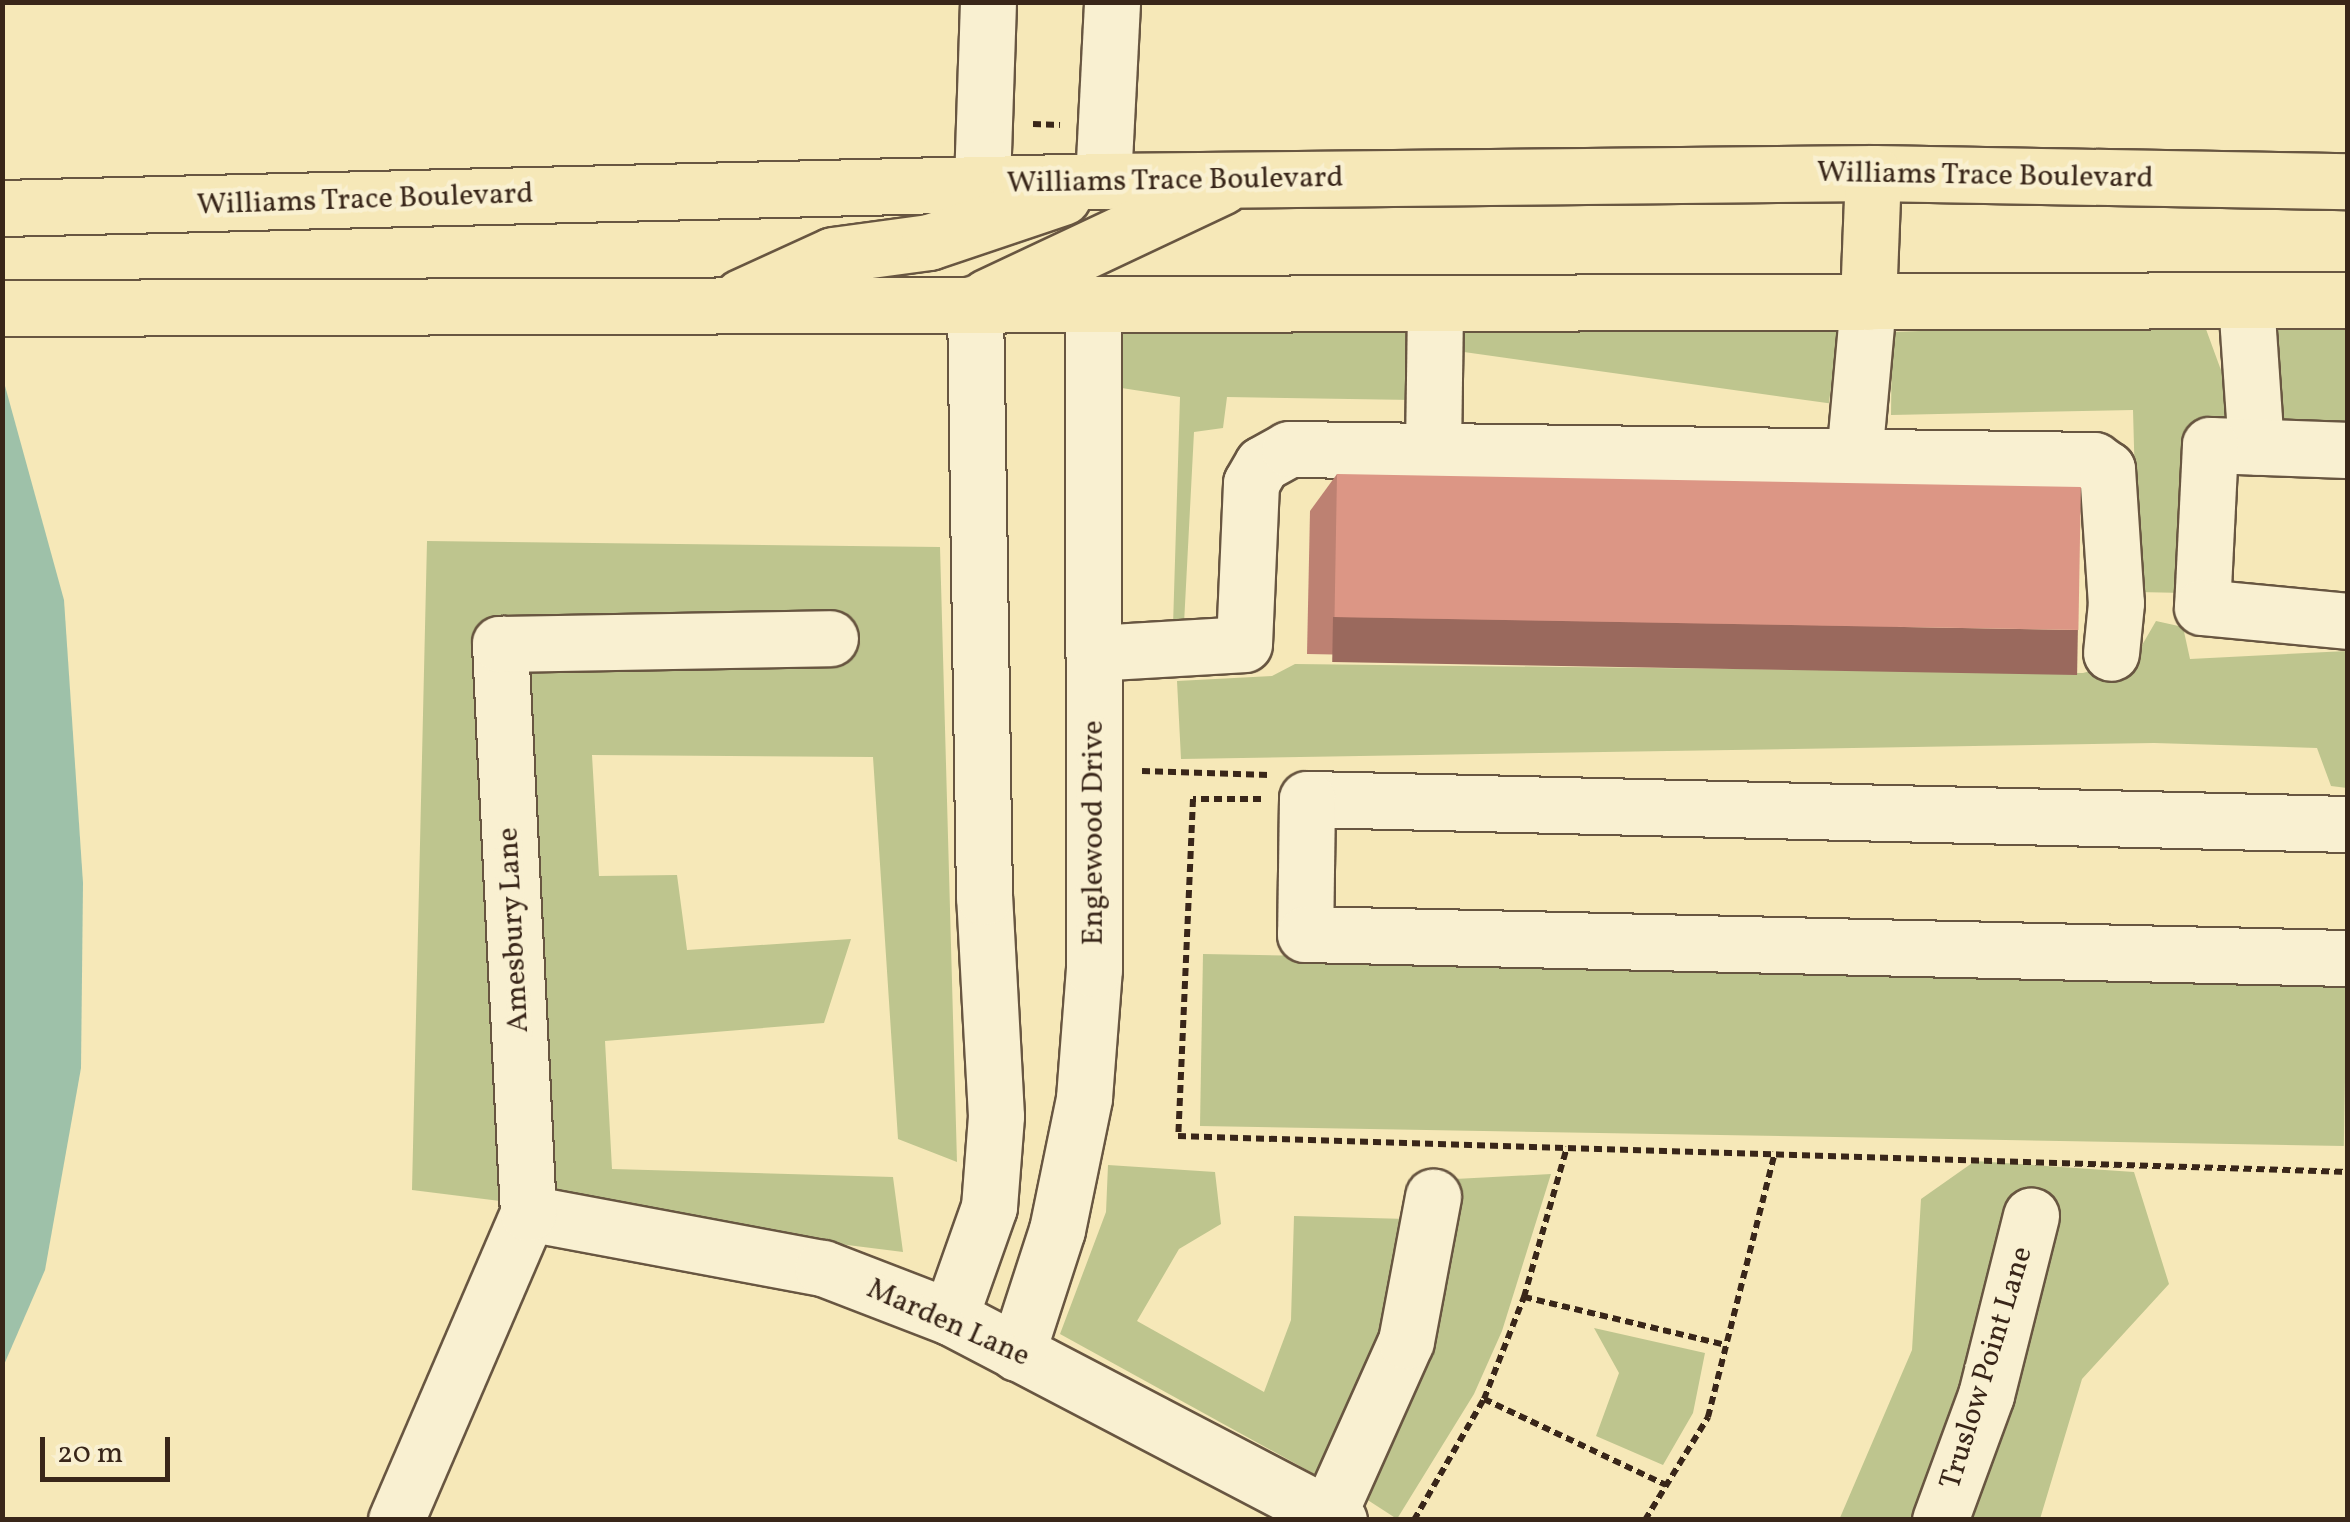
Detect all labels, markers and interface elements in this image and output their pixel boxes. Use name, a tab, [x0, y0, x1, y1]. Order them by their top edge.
street label: Williams Trace Boulevard	[1816, 155, 2154, 197]
street label: Williams Trace Boulevard	[1006, 160, 1344, 202]
street label: Williams Trace Boulevard	[196, 176, 534, 224]
street label: Englewood Drive	[1076, 720, 1112, 946]
street label: Amesbury Lane	[491, 826, 537, 1034]
street label: Truslow Point Lane	[1933, 1242, 2041, 1494]
street label: Marden Lane	[861, 1271, 1035, 1375]
scale bar	[45, 1417, 175, 1479]
text: 20 m	[57, 1433, 123, 1475]

